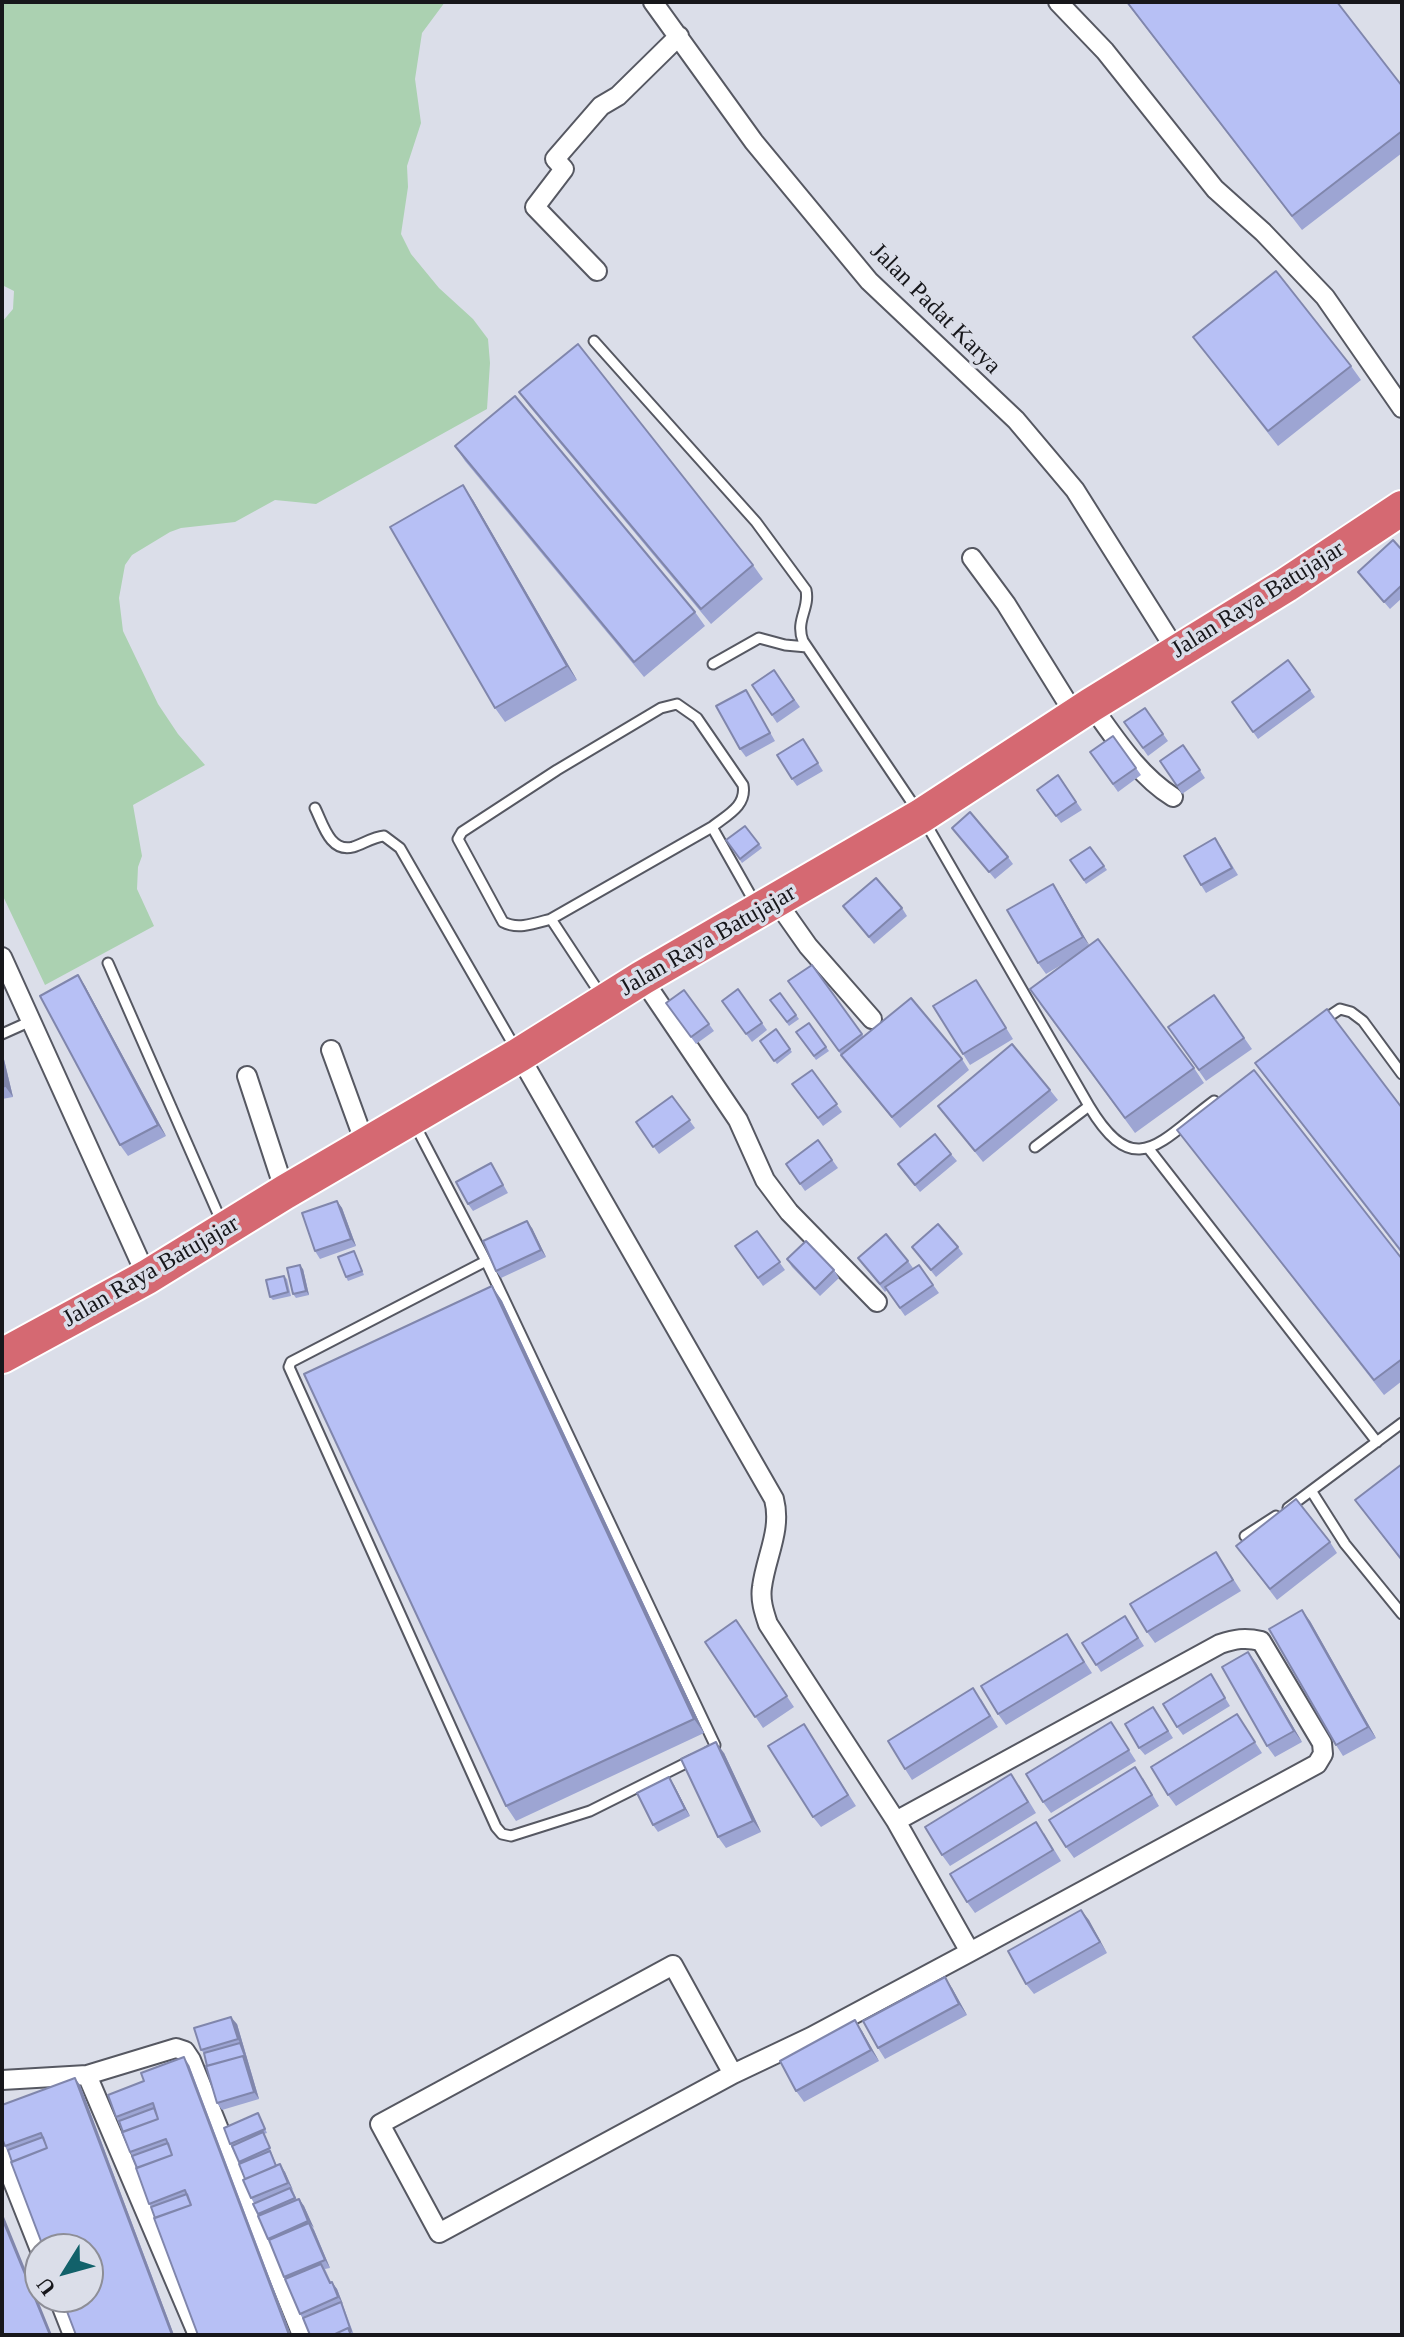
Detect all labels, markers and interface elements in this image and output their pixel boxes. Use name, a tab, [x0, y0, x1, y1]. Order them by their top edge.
street label: Jalan Padat Karya	[864, 238, 1006, 380]
street label: Jalan Raya Batujajar	[1166, 535, 1350, 665]
street label: Jalan Raya Batujajar	[615, 879, 801, 1003]
street label: Jalan Raya Batujajar	[58, 1210, 244, 1334]
north arrow	[24, 2233, 104, 2313]
text: U	[31, 2273, 61, 2300]

